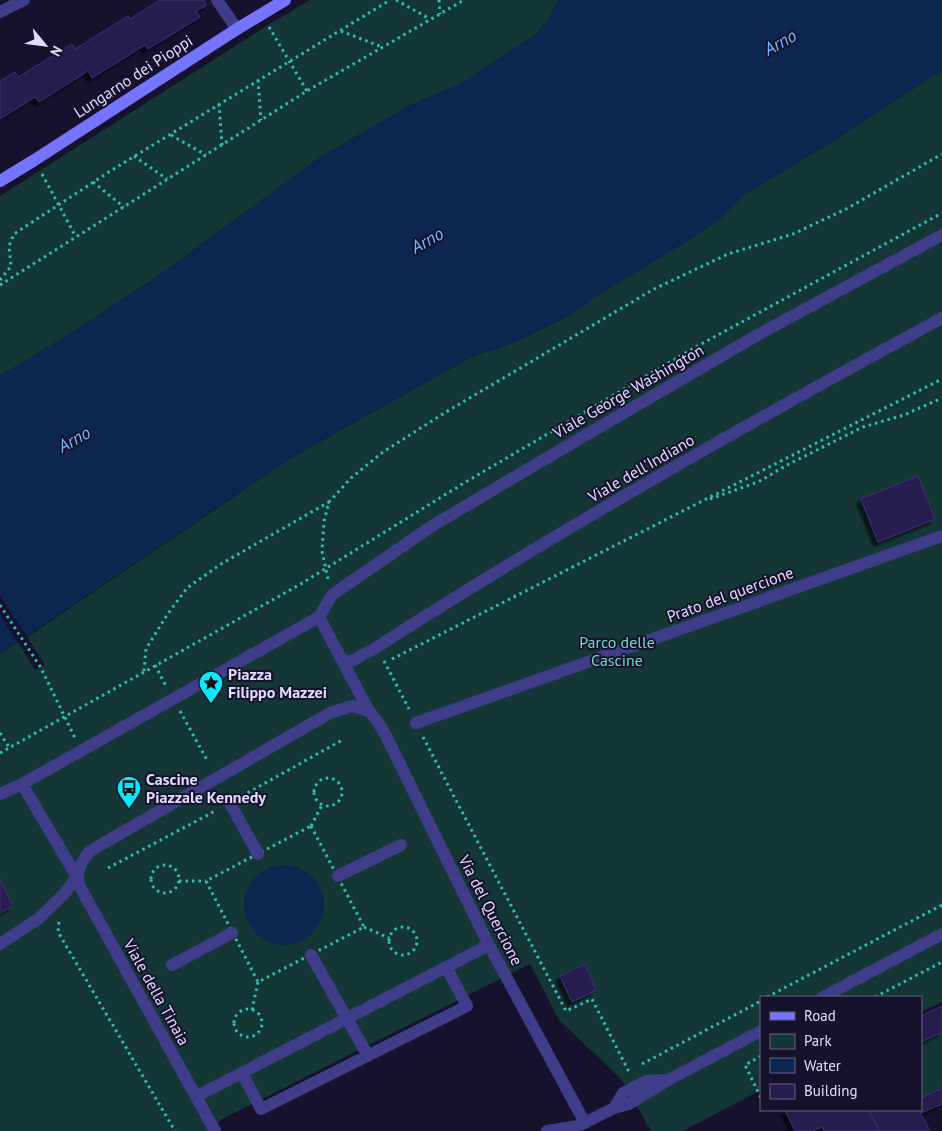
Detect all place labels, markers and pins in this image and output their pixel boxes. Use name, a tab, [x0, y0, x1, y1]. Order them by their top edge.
place label: Piazza Filippo Mazzei	[228, 664, 327, 702]
place icon: Piazza Filippo Mazzei	[198, 670, 224, 704]
place label: Cascine Piazzale Kennedy	[146, 769, 266, 807]
bus stop icon: Cascine Piazzale Kennedy	[116, 775, 142, 809]

